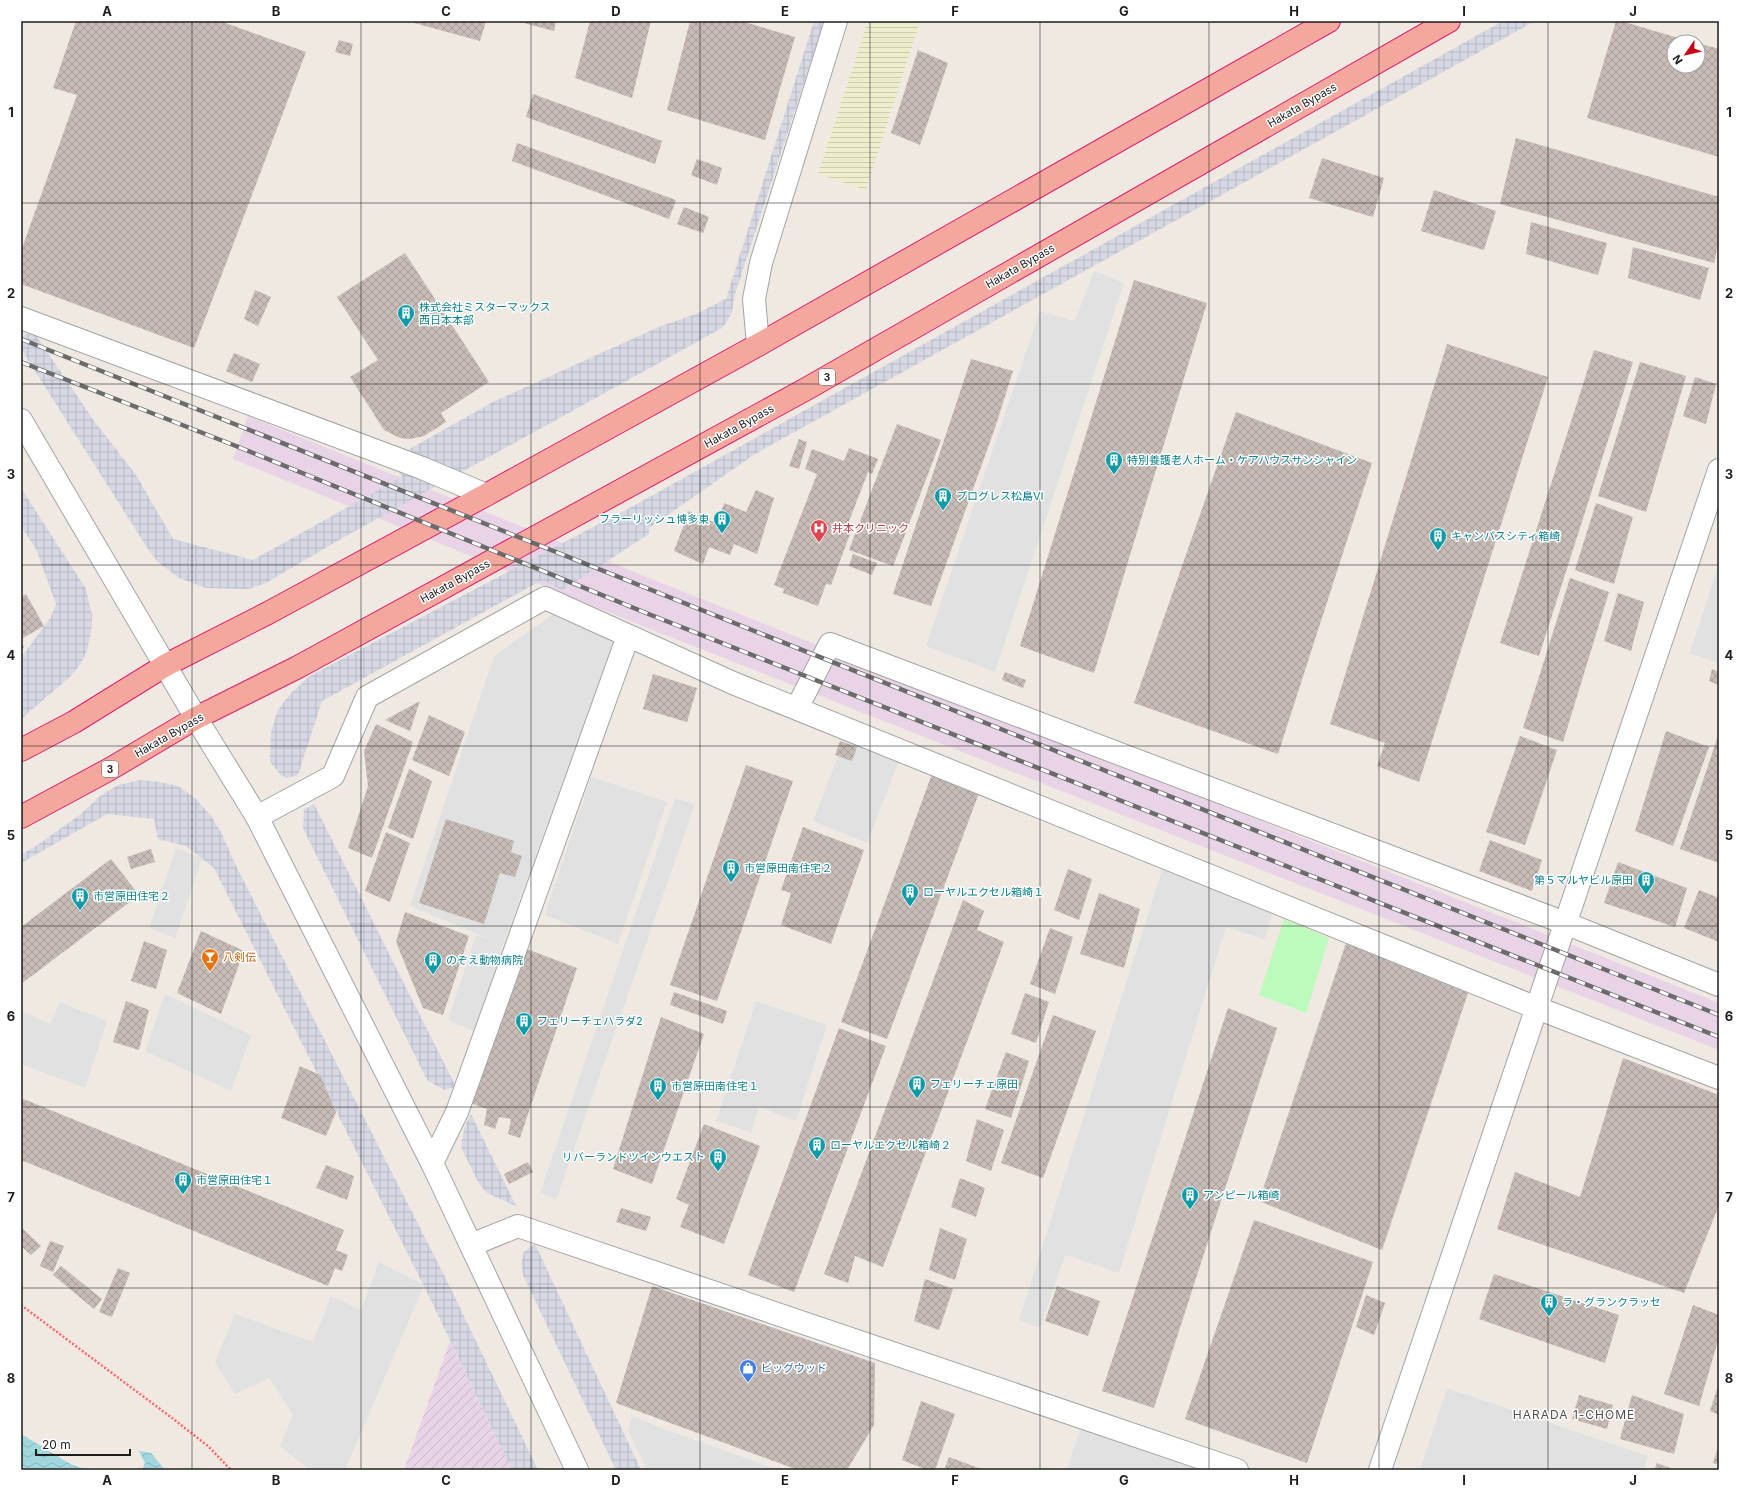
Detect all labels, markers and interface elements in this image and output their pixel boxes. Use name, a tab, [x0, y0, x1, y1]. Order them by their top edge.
text: A	[102, 3, 112, 19]
text: B	[272, 3, 281, 19]
text: C	[441, 3, 451, 19]
text: D	[611, 3, 621, 19]
text: E	[781, 3, 789, 19]
text: F	[951, 3, 959, 19]
text: G	[1119, 3, 1129, 19]
text: H	[1289, 3, 1299, 19]
text: I	[1462, 3, 1466, 19]
text: J	[1629, 3, 1637, 19]
north arrow	[1666, 34, 1706, 74]
text: N	[1670, 52, 1686, 67]
street label: Hakata Bypass	[1265, 79, 1339, 130]
text: 1	[8, 104, 14, 120]
text: 1	[1726, 104, 1732, 120]
street label: Hakata Bypass	[983, 240, 1057, 291]
text: 2	[7, 285, 15, 301]
text: 2	[1725, 285, 1733, 301]
place label: 株式会社ミスターマックス 西日本本部	[419, 300, 551, 327]
building icon: 株式会社ミスターマックス 西日本本部	[396, 303, 416, 328]
road number: 3	[819, 369, 835, 385]
street label: Hakata Bypass	[702, 401, 776, 451]
building icon: 特別養護老人ホーム・ケアハウスサンシャイン	[1104, 450, 1124, 475]
place label: 特別養護老人ホーム・ケアハウスサンシャイン	[1127, 453, 1357, 467]
text: 3	[7, 466, 15, 482]
text: 3	[1725, 466, 1733, 482]
building icon: プログレス松島Ⅵ	[933, 486, 953, 511]
place label: プログレス松島Ⅵ	[956, 489, 1044, 503]
building icon: フラーリッシュ博多東	[712, 509, 732, 534]
place label: フラーリッシュ博多東	[599, 512, 709, 526]
hospital icon: 井本クリニック	[809, 518, 829, 543]
place label: 井本クリニック	[832, 521, 909, 535]
building icon: キャンパスシティ箱崎	[1428, 526, 1448, 551]
place label: キャンパスシティ箱崎	[1451, 529, 1560, 543]
street label: Hakata Bypass	[418, 556, 492, 606]
text: 4	[7, 647, 16, 663]
text: 4	[1725, 647, 1734, 663]
street label: Hakata Bypass	[132, 709, 206, 760]
road number: 3	[102, 761, 118, 777]
text: 5	[7, 827, 15, 843]
text: 5	[1725, 827, 1733, 843]
building icon: 市営原田南住宅２	[721, 858, 741, 883]
place label: 市営原田南住宅２	[744, 861, 832, 875]
building icon: 第５マルヤビル原田	[1636, 870, 1656, 895]
place label: 第５マルヤビル原田	[1534, 873, 1633, 887]
building icon: ローヤルエクセル箱崎１	[900, 882, 920, 907]
place label: ローヤルエクセル箱崎１	[923, 885, 1044, 899]
building icon: 市営原田住宅２	[70, 886, 90, 911]
place label: 市営原田住宅２	[93, 889, 170, 903]
bar icon: 八剣伝	[200, 947, 220, 972]
place label: 八剣伝	[223, 950, 256, 964]
building icon: のぞえ動物病院	[423, 950, 443, 975]
place label: のぞえ動物病院	[446, 953, 523, 967]
text: 6	[7, 1008, 15, 1024]
text: 6	[1725, 1008, 1733, 1024]
building icon: フェリーチェハラダ2	[514, 1011, 534, 1036]
place label: フェリーチェハラダ2	[537, 1014, 643, 1028]
building icon: フェリーチェ原田	[907, 1074, 927, 1099]
building icon: 市営原田南住宅１	[648, 1076, 668, 1101]
place label: フェリーチェ原田	[930, 1077, 1018, 1091]
place label: 市営原田南住宅１	[671, 1079, 759, 1093]
building icon: ローヤルエクセル箱崎２	[807, 1135, 827, 1160]
place label: ローヤルエクセル箱崎２	[830, 1138, 951, 1152]
building icon: リバーランドツインウエスト	[708, 1147, 728, 1172]
place label: リバーランドツインウエスト	[562, 1150, 705, 1164]
building icon: 市営原田住宅１	[173, 1170, 193, 1195]
place label: 市営原田住宅１	[196, 1173, 273, 1187]
building icon: アンピール箱崎	[1180, 1185, 1200, 1210]
place label: アンピール箱崎	[1203, 1188, 1280, 1202]
text: 7	[7, 1189, 15, 1205]
text: 7	[1725, 1189, 1733, 1205]
building icon: ラ・グランクラッセ	[1539, 1292, 1559, 1317]
place label: ラ・グランクラッセ	[1562, 1295, 1661, 1309]
shop icon: ビッグウッド	[738, 1358, 758, 1383]
place label: ビッグウッド	[761, 1361, 827, 1375]
text: 8	[7, 1370, 15, 1386]
text: 8	[1725, 1370, 1733, 1386]
district label: HARADA 1-CHOME	[1513, 1407, 1635, 1422]
scale bar	[36, 1431, 130, 1457]
text: 20 m	[42, 1437, 71, 1452]
text: A	[102, 1472, 112, 1488]
text: B	[272, 1472, 281, 1488]
text: C	[441, 1472, 451, 1488]
text: D	[611, 1472, 621, 1488]
text: E	[781, 1472, 789, 1488]
text: F	[951, 1472, 959, 1488]
text: G	[1119, 1472, 1129, 1488]
text: H	[1289, 1472, 1299, 1488]
text: I	[1462, 1472, 1466, 1488]
text: J	[1629, 1472, 1637, 1488]

